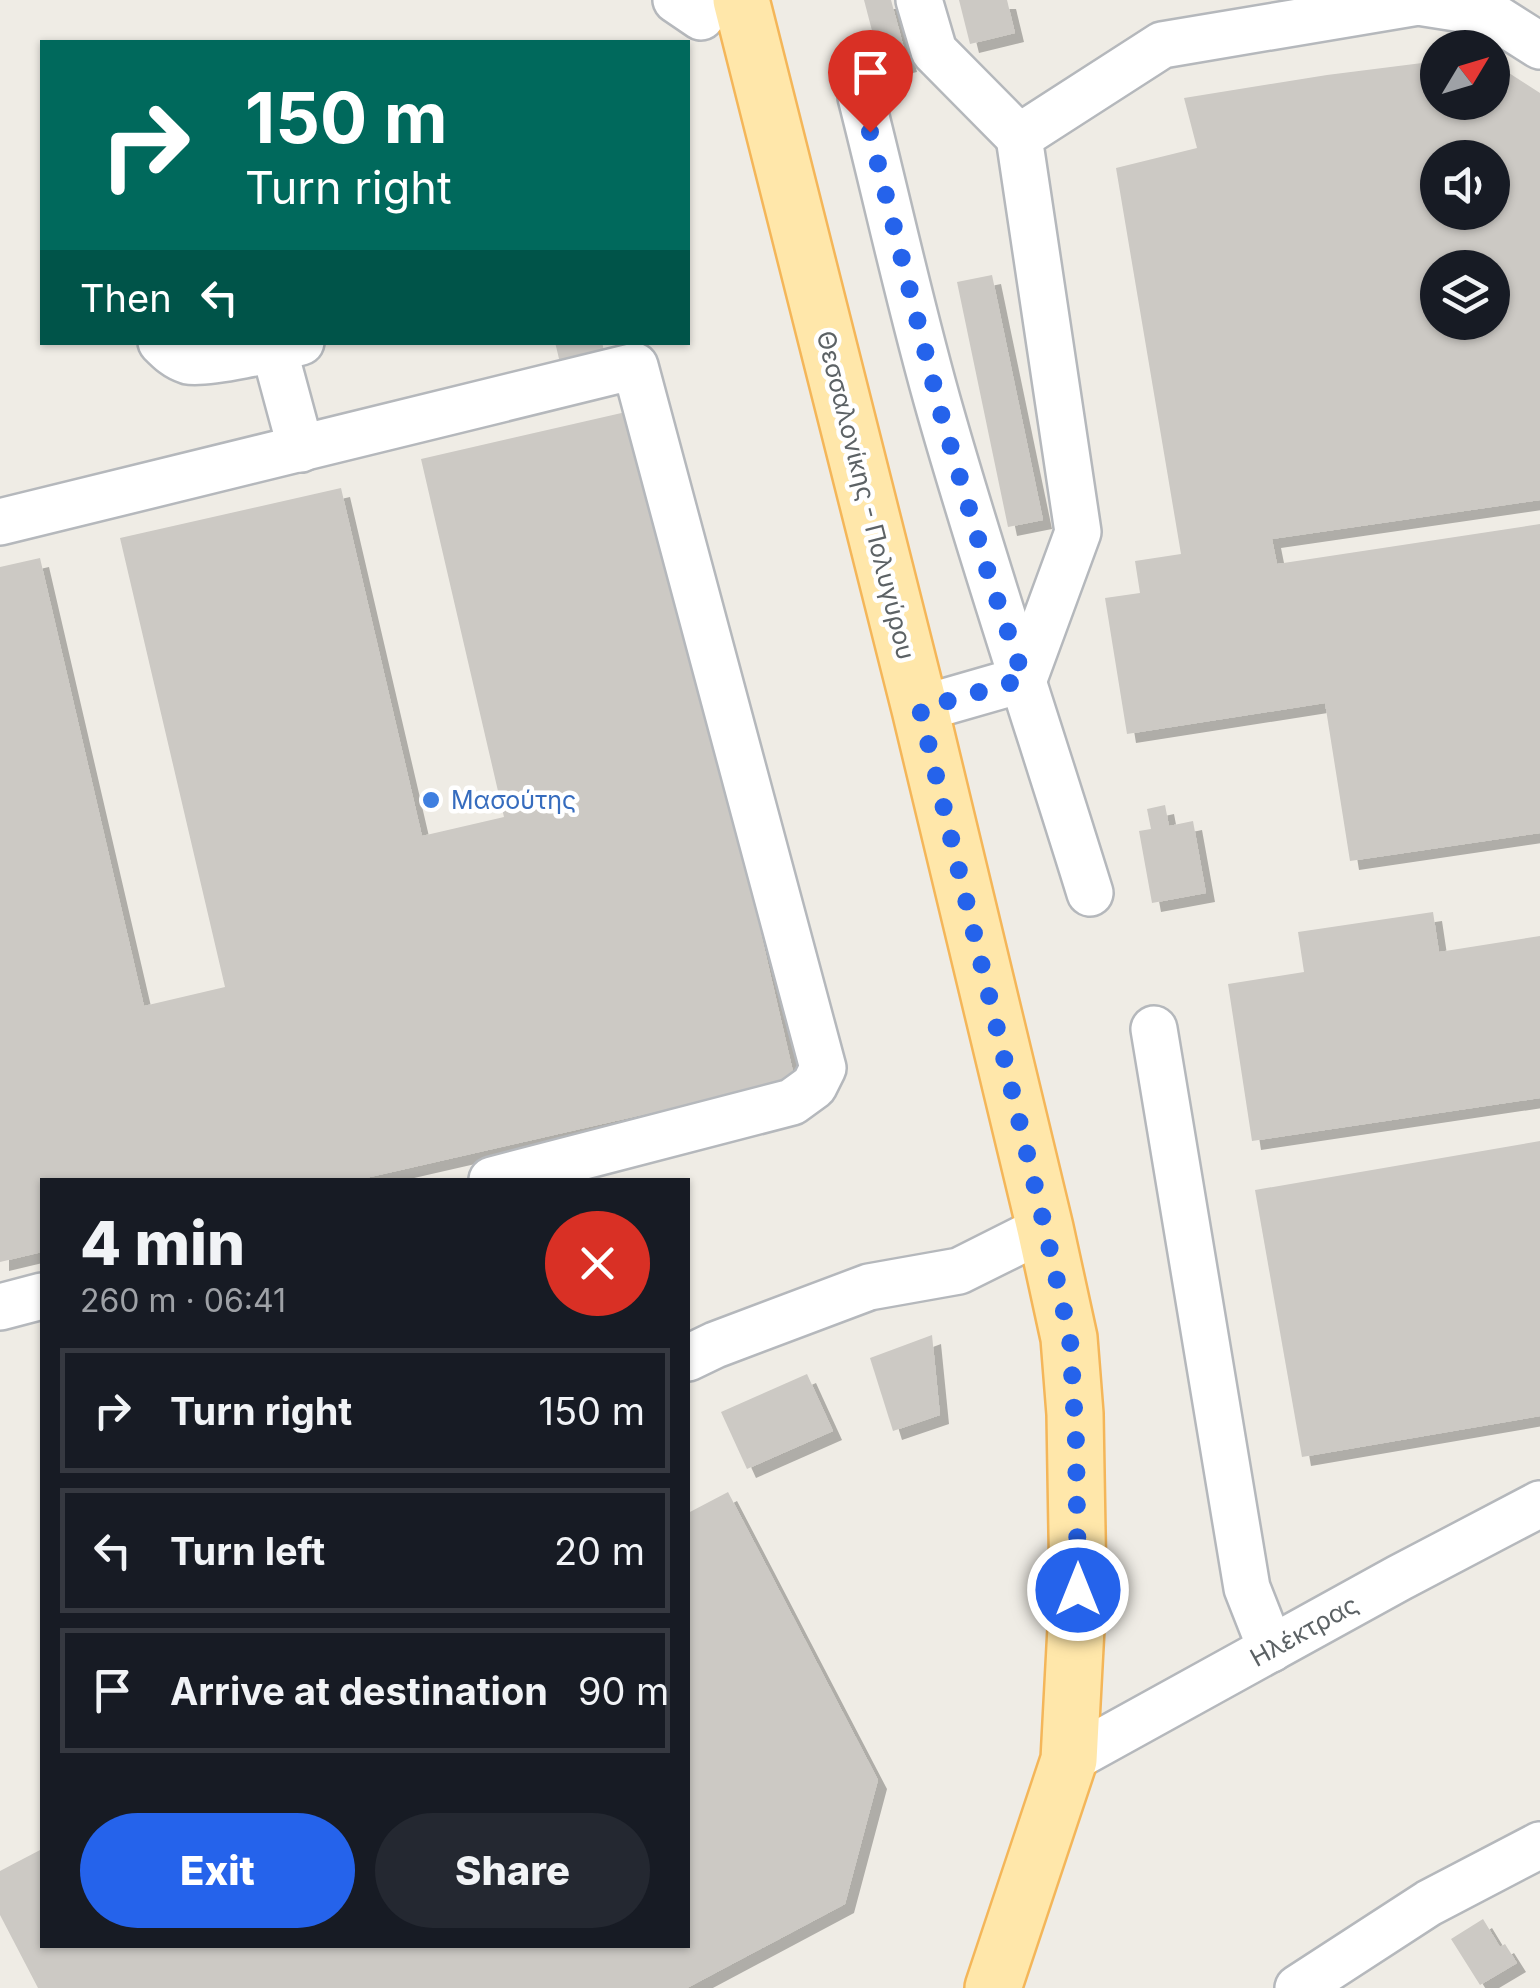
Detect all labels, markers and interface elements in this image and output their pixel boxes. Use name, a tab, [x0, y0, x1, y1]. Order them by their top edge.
pin	[828, 30, 913, 133]
north arrow	[1420, 30, 1510, 120]
map controls	[1420, 30, 1510, 340]
icon: arrive	[843, 45, 898, 100]
text: 150 m	[245, 75, 448, 160]
icon: right	[80, 80, 210, 210]
button: sound	[1420, 140, 1510, 230]
text: Turn right	[245, 160, 452, 215]
button: layers	[1420, 250, 1510, 340]
icon: left	[192, 270, 247, 325]
text: Then	[80, 275, 172, 321]
street label: Θεσσαλονίκης - Πολυγύρου	[811, 328, 921, 662]
place label: Μασούτης	[451, 785, 576, 815]
marker: Μασούτης	[420, 789, 442, 811]
text: 4 min	[80, 1207, 245, 1279]
button: close	[545, 1211, 650, 1316]
text: 260 m · 06:41	[80, 1281, 286, 1320]
icon: right	[85, 1383, 140, 1438]
text: Turn right	[170, 1388, 352, 1434]
text: 150 m	[538, 1388, 645, 1434]
icon: left	[85, 1523, 140, 1578]
text: Turn left	[170, 1528, 325, 1574]
text: 20 m	[554, 1528, 645, 1574]
position arrow	[1026, 1538, 1130, 1642]
street label: Ηλέκτρας	[1245, 1589, 1363, 1673]
icon: arrive	[85, 1663, 140, 1718]
text: Arrive at destination	[170, 1668, 548, 1714]
text: 90 m	[578, 1668, 669, 1714]
button: Exit	[80, 1813, 355, 1928]
button: Share	[375, 1813, 650, 1928]

